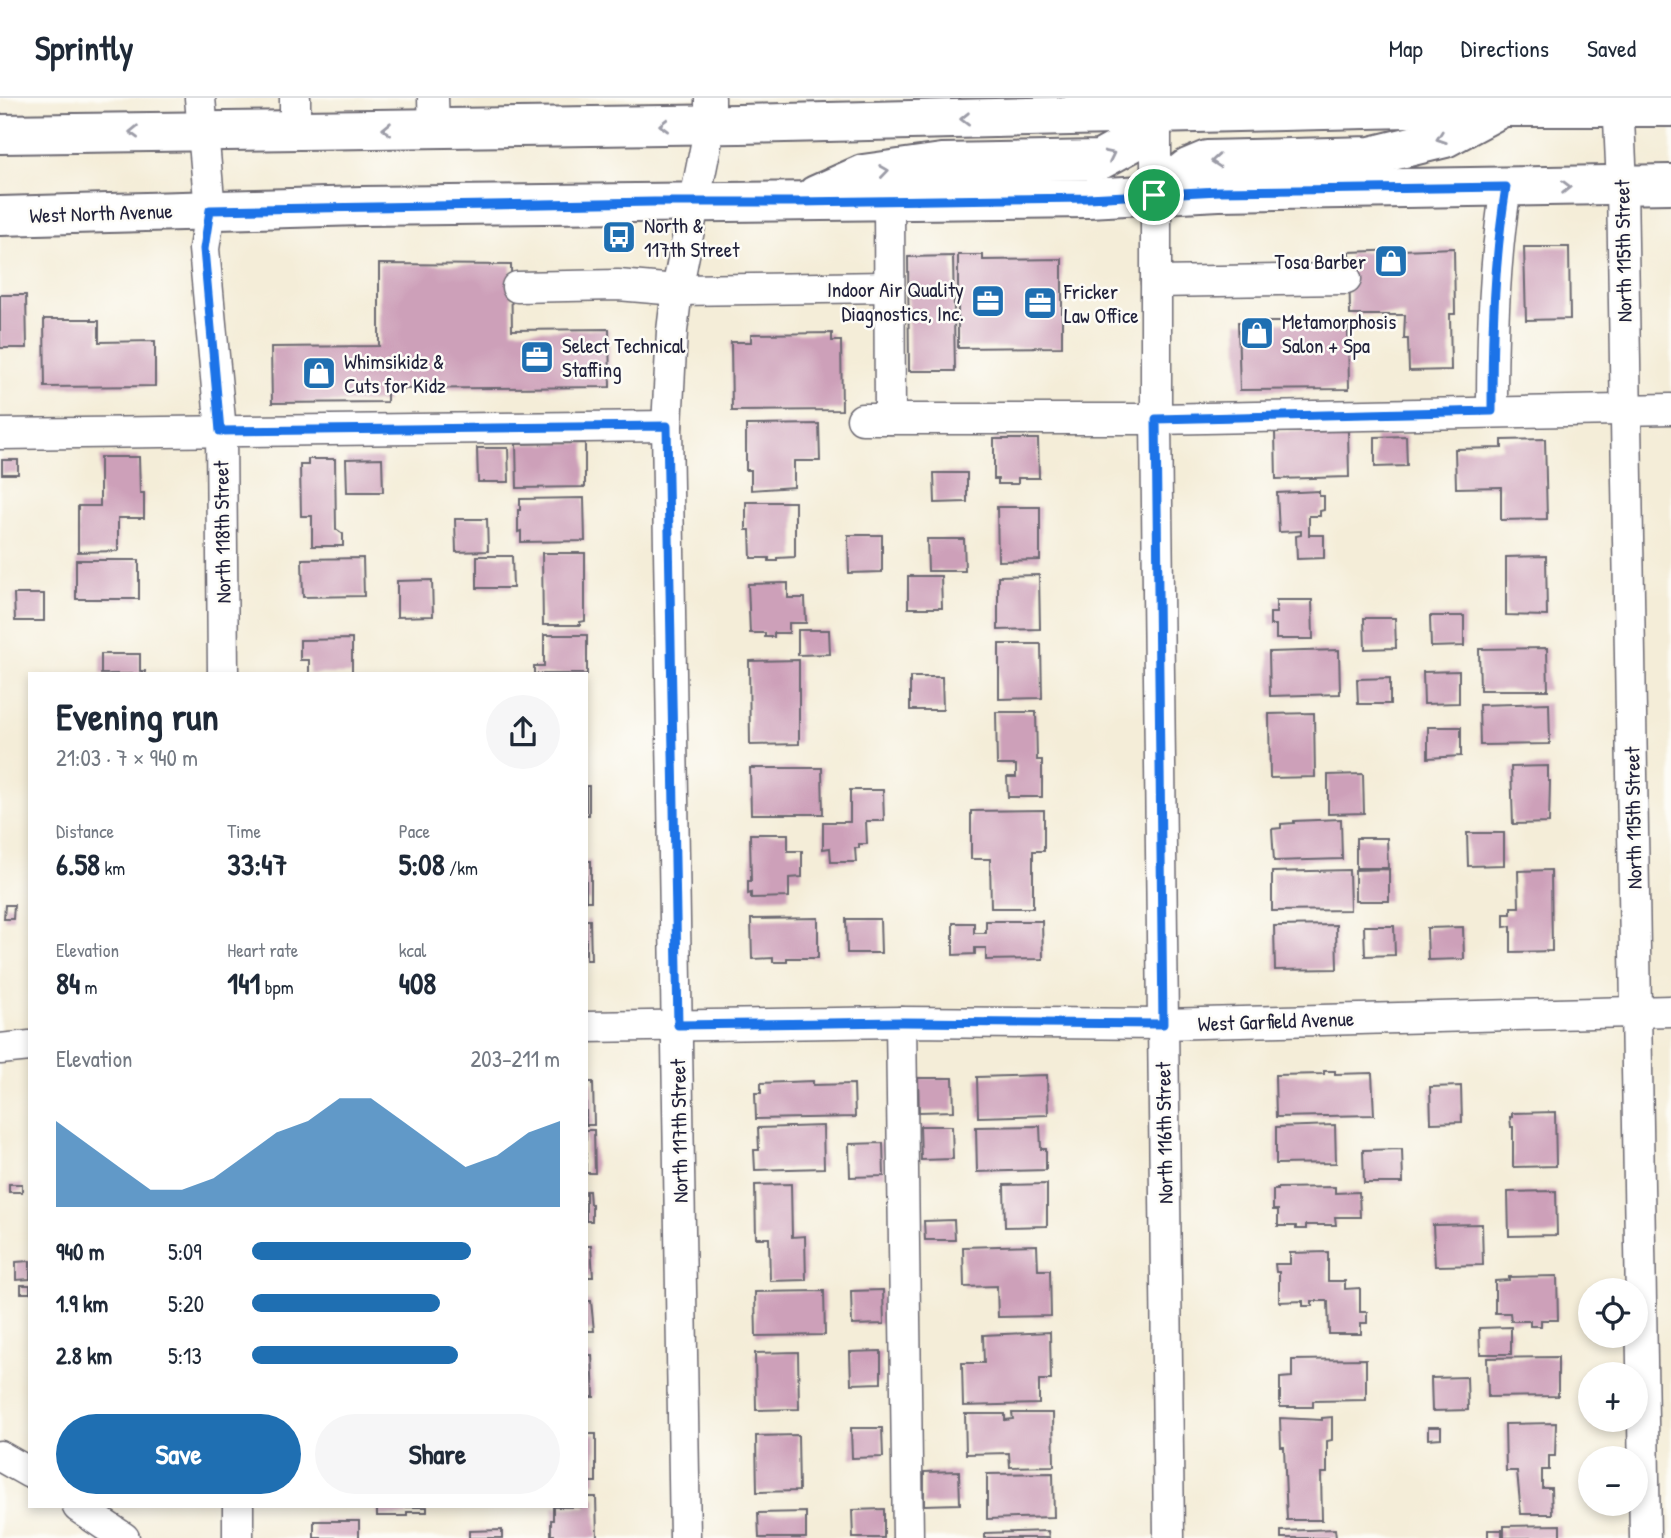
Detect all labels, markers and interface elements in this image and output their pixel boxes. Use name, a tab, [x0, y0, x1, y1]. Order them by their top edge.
text: Sprintly	[35, 26, 133, 70]
text: Map	[1389, 32, 1423, 64]
text: Directions	[1461, 32, 1549, 64]
text: Saved	[1587, 32, 1636, 64]
one-way arrow	[959, 112, 970, 127]
one-way arrow	[658, 117, 669, 133]
one-way arrow	[382, 121, 392, 137]
one-way arrow	[128, 124, 139, 140]
one-way arrow	[1436, 130, 1448, 144]
one-way arrow	[1103, 149, 1115, 163]
one-way arrow	[1211, 153, 1222, 168]
one-way arrow	[878, 164, 890, 179]
pin	[1124, 165, 1184, 225]
icon: arrive	[1135, 176, 1173, 214]
one-way arrow	[1561, 179, 1571, 195]
street label: North 115th Street	[1607, 179, 1639, 322]
street label: West North Avenue	[29, 196, 173, 230]
place label: North & 117th Street	[644, 211, 740, 264]
bus stop icon: North & 117th Street	[600, 218, 638, 256]
shop icon: Tosa Barber	[1372, 242, 1410, 280]
place label: Tosa Barber	[1275, 247, 1366, 276]
place label: Indoor Air Quality Diagnostics, Inc.	[827, 275, 964, 328]
place label: Fricker Law Office	[1063, 277, 1139, 330]
office icon: Indoor Air Quality Diagnostics, Inc.	[969, 282, 1007, 320]
office icon: Fricker Law Office	[1021, 284, 1059, 322]
place label: Metamorphosis Salon + Spa	[1282, 307, 1396, 360]
shop icon: Metamorphosis Salon + Spa	[1238, 314, 1276, 352]
place label: Select Technical Staffing	[562, 331, 686, 384]
office icon: Select Technical Staffing	[518, 338, 556, 376]
place label: Whimsikidz & Cuts for Kidz	[344, 347, 446, 400]
shop icon: Whimsikidz & Cuts for Kidz	[300, 354, 338, 392]
street label: North 118th Street	[206, 460, 238, 604]
text: Evening run	[56, 690, 219, 742]
button: share	[486, 695, 560, 769]
text: 21:03 · 7 × 940 m	[56, 742, 198, 773]
street label: North 115th Street	[1617, 746, 1649, 889]
text: Distance	[56, 818, 114, 844]
text: Time	[227, 818, 261, 844]
text: Pace	[399, 818, 430, 844]
text: 6.58	[56, 844, 100, 884]
text: 33:47	[227, 844, 287, 884]
text: 5:08	[399, 844, 445, 884]
text: km	[100, 855, 125, 881]
text: /km	[445, 855, 478, 881]
text: Elevation	[56, 937, 119, 963]
text: Heart rate	[227, 937, 298, 963]
text: kcal	[399, 937, 426, 963]
text: 84	[56, 963, 80, 1003]
text: 141	[227, 963, 260, 1003]
text: 408	[399, 963, 436, 1003]
text: m	[80, 974, 98, 1000]
text: bpm	[260, 974, 294, 1000]
street label: West Garfield Avenue	[1197, 1004, 1355, 1038]
text: Elevation	[56, 1043, 132, 1074]
text: 203–211 m	[471, 1043, 560, 1074]
street label: North 117th Street	[663, 1058, 695, 1203]
street label: North 116th Street	[1148, 1061, 1180, 1204]
text: 940 m	[56, 1236, 104, 1267]
text: 5:09	[168, 1236, 202, 1267]
map controls	[1578, 1278, 1648, 1516]
button: locate	[1578, 1278, 1648, 1348]
text: 1.9 km	[56, 1288, 108, 1319]
text: 5:20	[168, 1288, 204, 1319]
text: 2.8 km	[56, 1340, 112, 1371]
text: 5:13	[168, 1340, 202, 1371]
button: +	[1578, 1362, 1648, 1432]
button: Save	[56, 1414, 301, 1494]
button: Share	[315, 1414, 560, 1494]
button: −	[1578, 1446, 1648, 1516]

